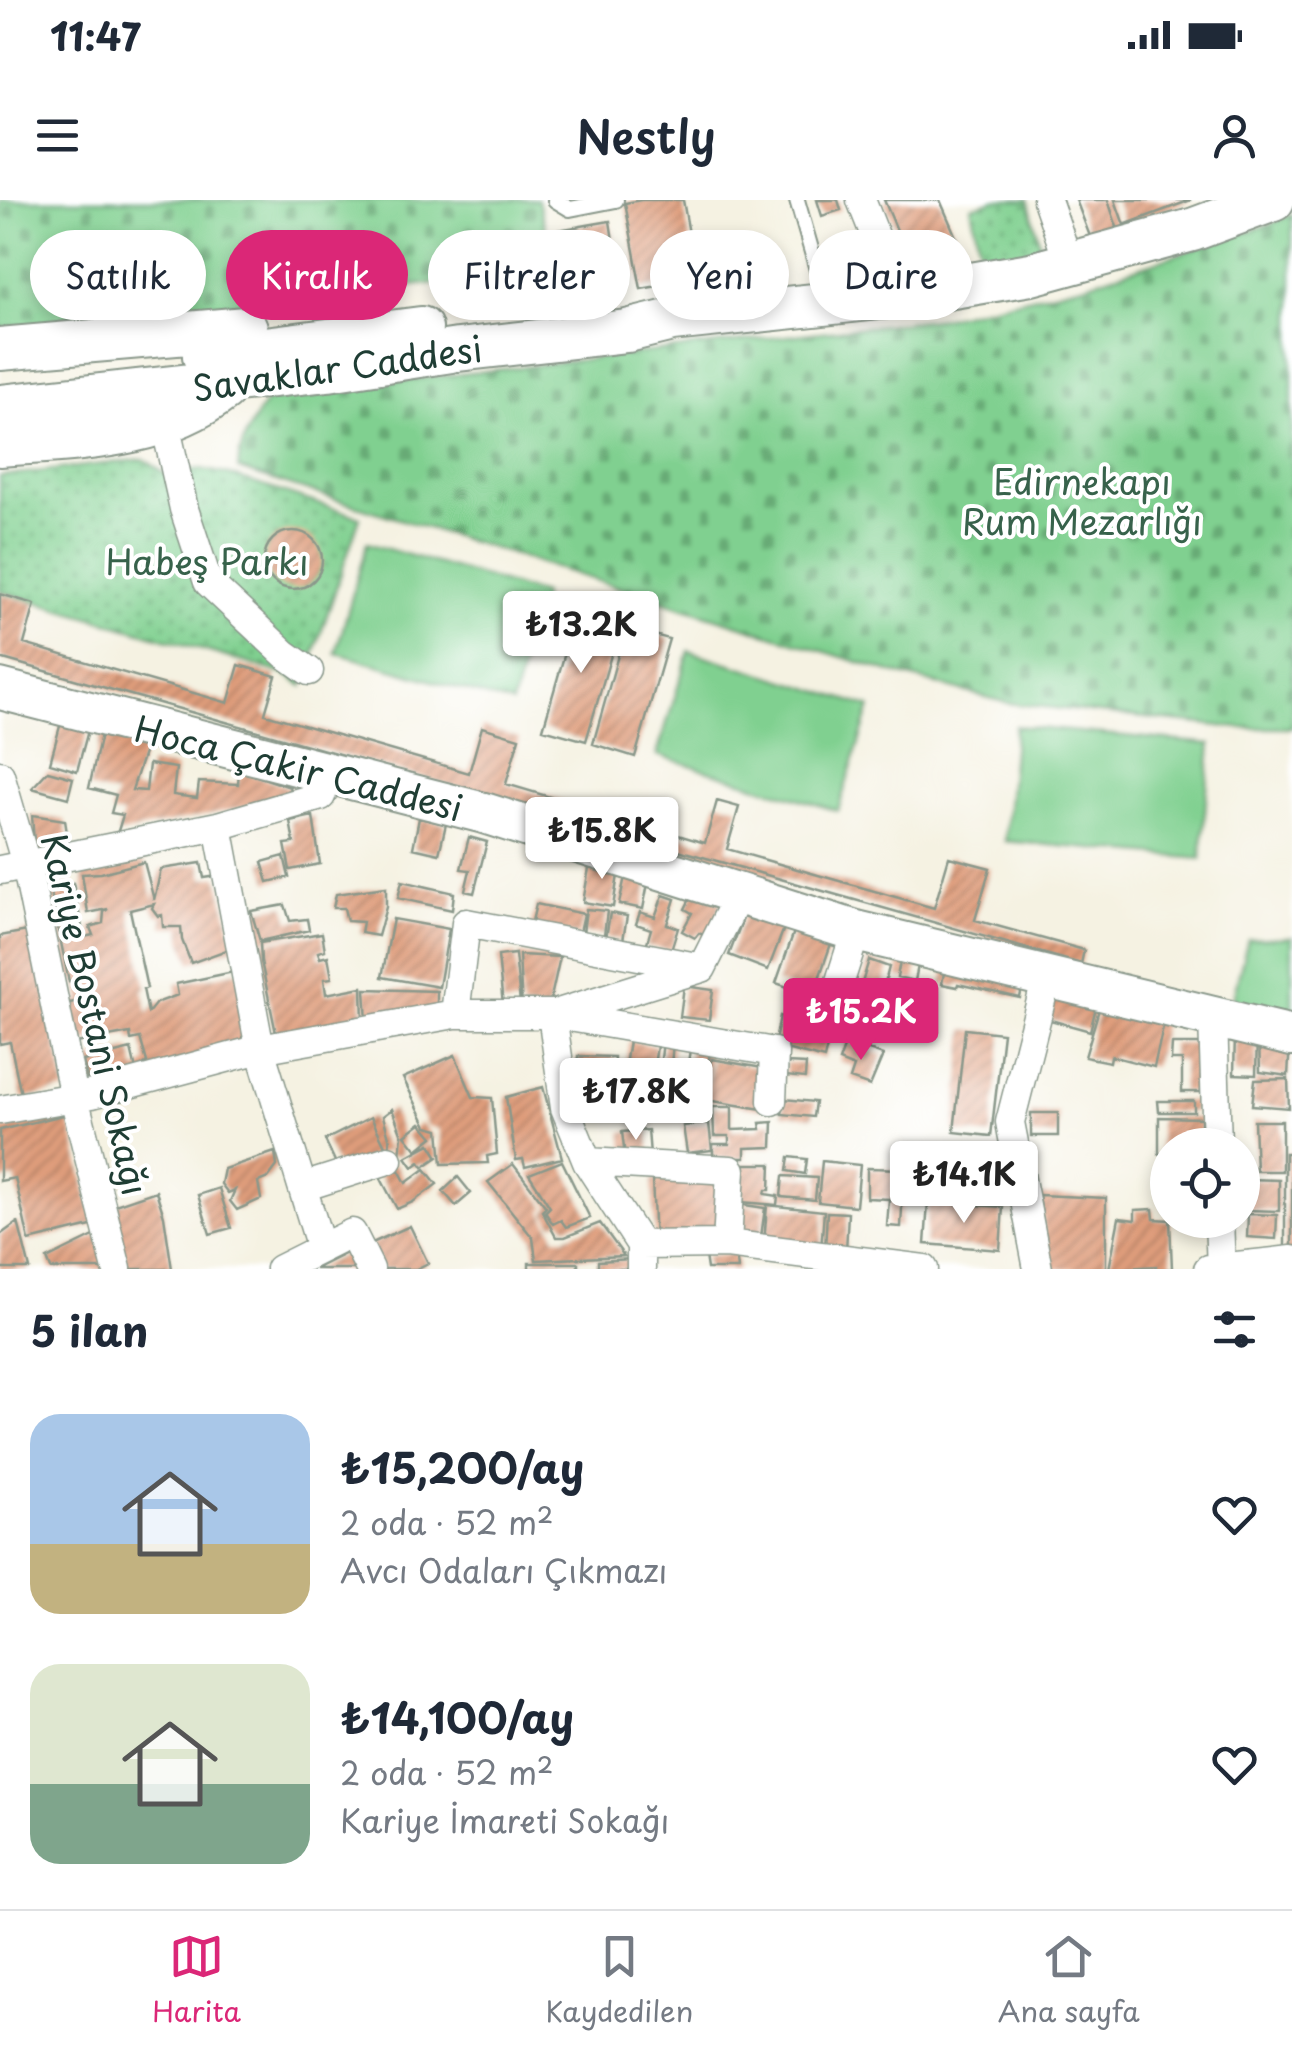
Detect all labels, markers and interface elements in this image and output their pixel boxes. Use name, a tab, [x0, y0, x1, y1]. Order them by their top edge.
text: 11:47	[50, 7, 141, 64]
text: Nestly	[576, 101, 716, 169]
icon: menu	[30, 108, 85, 163]
icon: person	[1207, 108, 1262, 163]
chip: Satılık	[30, 230, 206, 320]
chip: Kiralık	[226, 230, 408, 320]
chip: Filtreler	[428, 230, 630, 320]
chip: Yeni	[650, 230, 789, 320]
chip: Daire	[809, 230, 973, 320]
street label: Savaklar Caddesi	[189, 320, 485, 414]
park label: Edirnekapı Rum Mezarlığı	[962, 454, 1202, 547]
park label: Habeş Parkı	[105, 534, 309, 587]
pin: ₺13.2K	[500, 591, 662, 676]
text: ₺13.2K	[525, 599, 637, 647]
street label: Hoca Çakir Caddesi	[130, 701, 468, 833]
pin: ₺15.8K	[521, 797, 683, 882]
text: ₺15.8K	[547, 805, 657, 853]
street label: Kariye Bostani Sokağı	[29, 828, 163, 1200]
pin: ₺15.2K	[780, 978, 942, 1063]
text: ₺15.2K	[805, 986, 917, 1034]
pin: ₺17.8K	[555, 1058, 717, 1143]
text: ₺17.8K	[582, 1066, 690, 1114]
map controls	[1150, 1128, 1260, 1238]
button: locate	[1150, 1128, 1260, 1238]
pin: ₺14.1K	[883, 1141, 1045, 1226]
text: ₺14.1K	[912, 1149, 1016, 1197]
text: 5 ilan	[30, 1298, 148, 1361]
icon: filters	[1207, 1302, 1262, 1357]
text: ₺15,200/ay	[340, 1435, 584, 1498]
icon: home	[110, 1454, 230, 1574]
icon: heart	[1207, 1487, 1262, 1542]
text: 2 oda · 52 m²	[340, 1498, 554, 1546]
text: Avcı Odaları Çıkmazı	[340, 1546, 668, 1594]
text: ₺14,100/ay	[340, 1685, 574, 1748]
icon: home	[110, 1704, 230, 1824]
icon: heart	[1207, 1737, 1262, 1792]
text: 2 oda · 52 m²	[340, 1748, 554, 1796]
text: Kariye İmareti Sokağı	[340, 1796, 669, 1844]
tab: Harita	[152, 1929, 241, 2032]
tab: Kaydedilen	[545, 1929, 693, 2032]
tab: Ana sayfa	[998, 1929, 1140, 2032]

